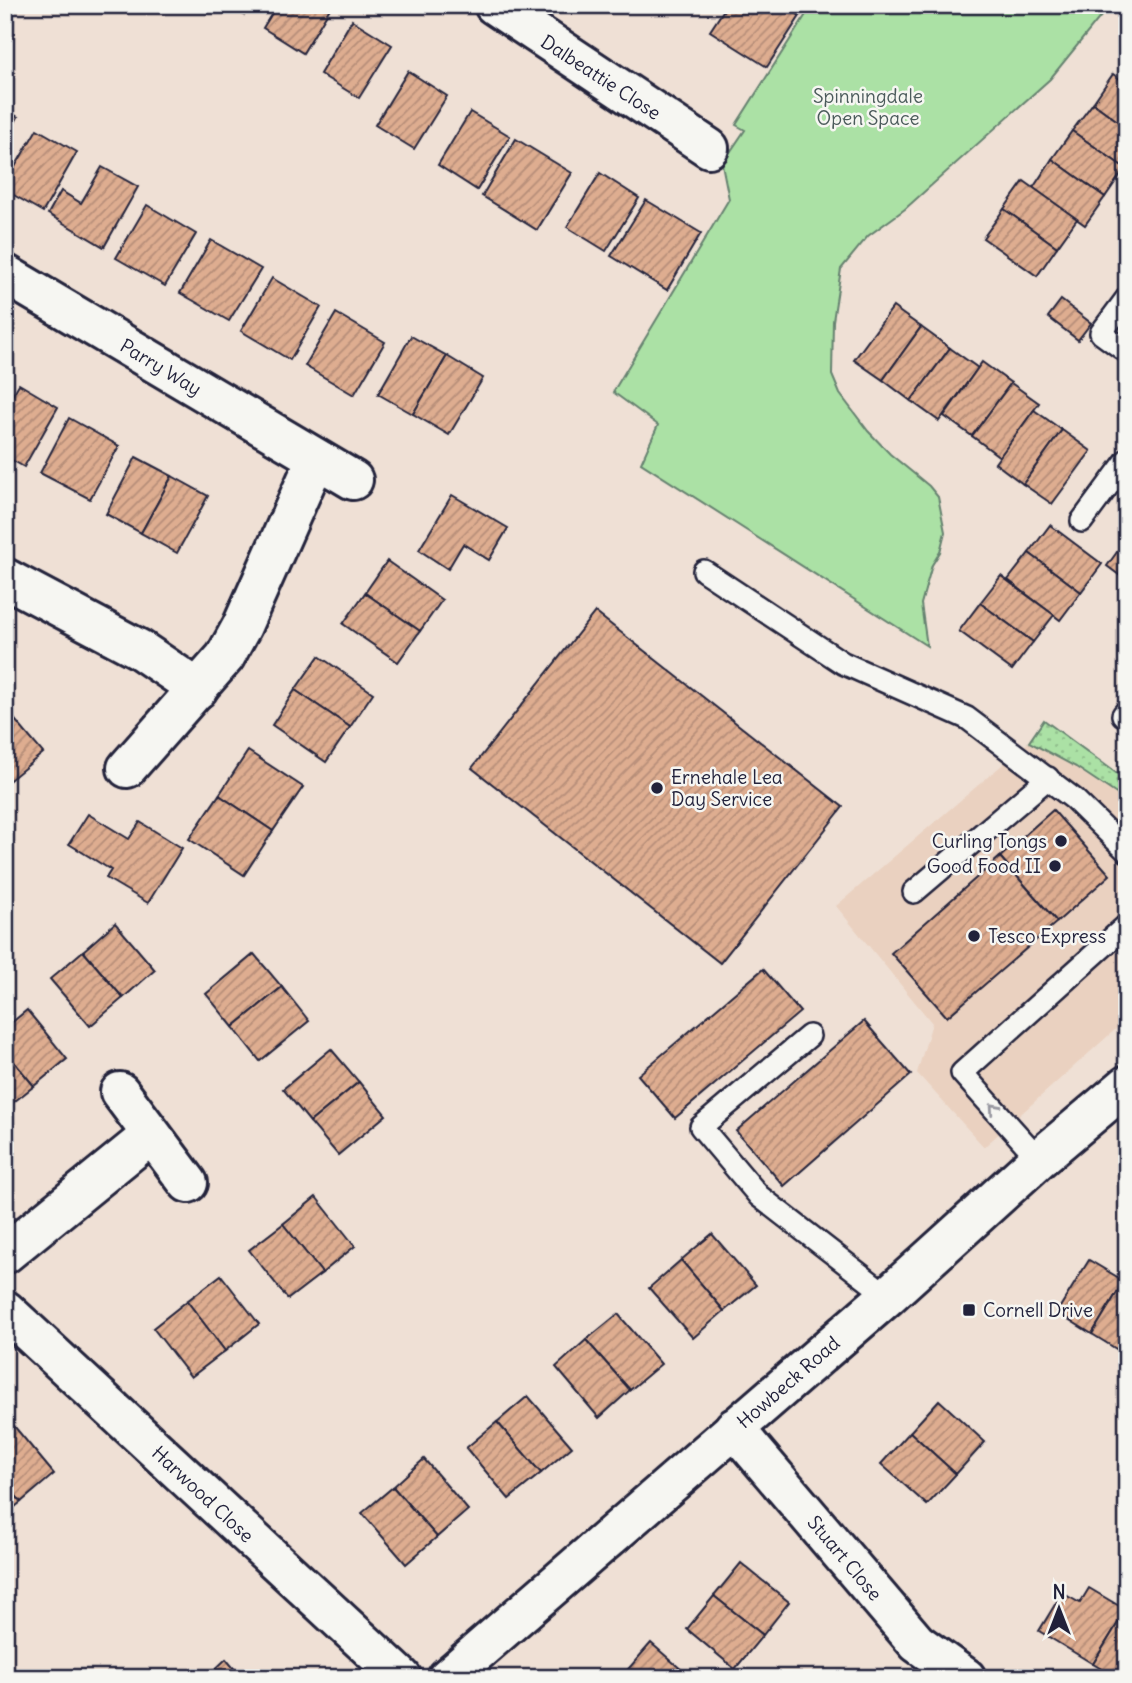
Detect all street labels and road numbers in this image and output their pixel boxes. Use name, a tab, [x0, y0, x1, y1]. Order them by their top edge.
street label: Dalbeattie Close	[536, 29, 666, 125]
street label: Parry Way	[116, 333, 206, 401]
street label: Howbeck Road	[732, 1331, 844, 1433]
street label: Harwood Close	[147, 1441, 259, 1547]
street label: Stuart Close	[803, 1511, 887, 1605]

